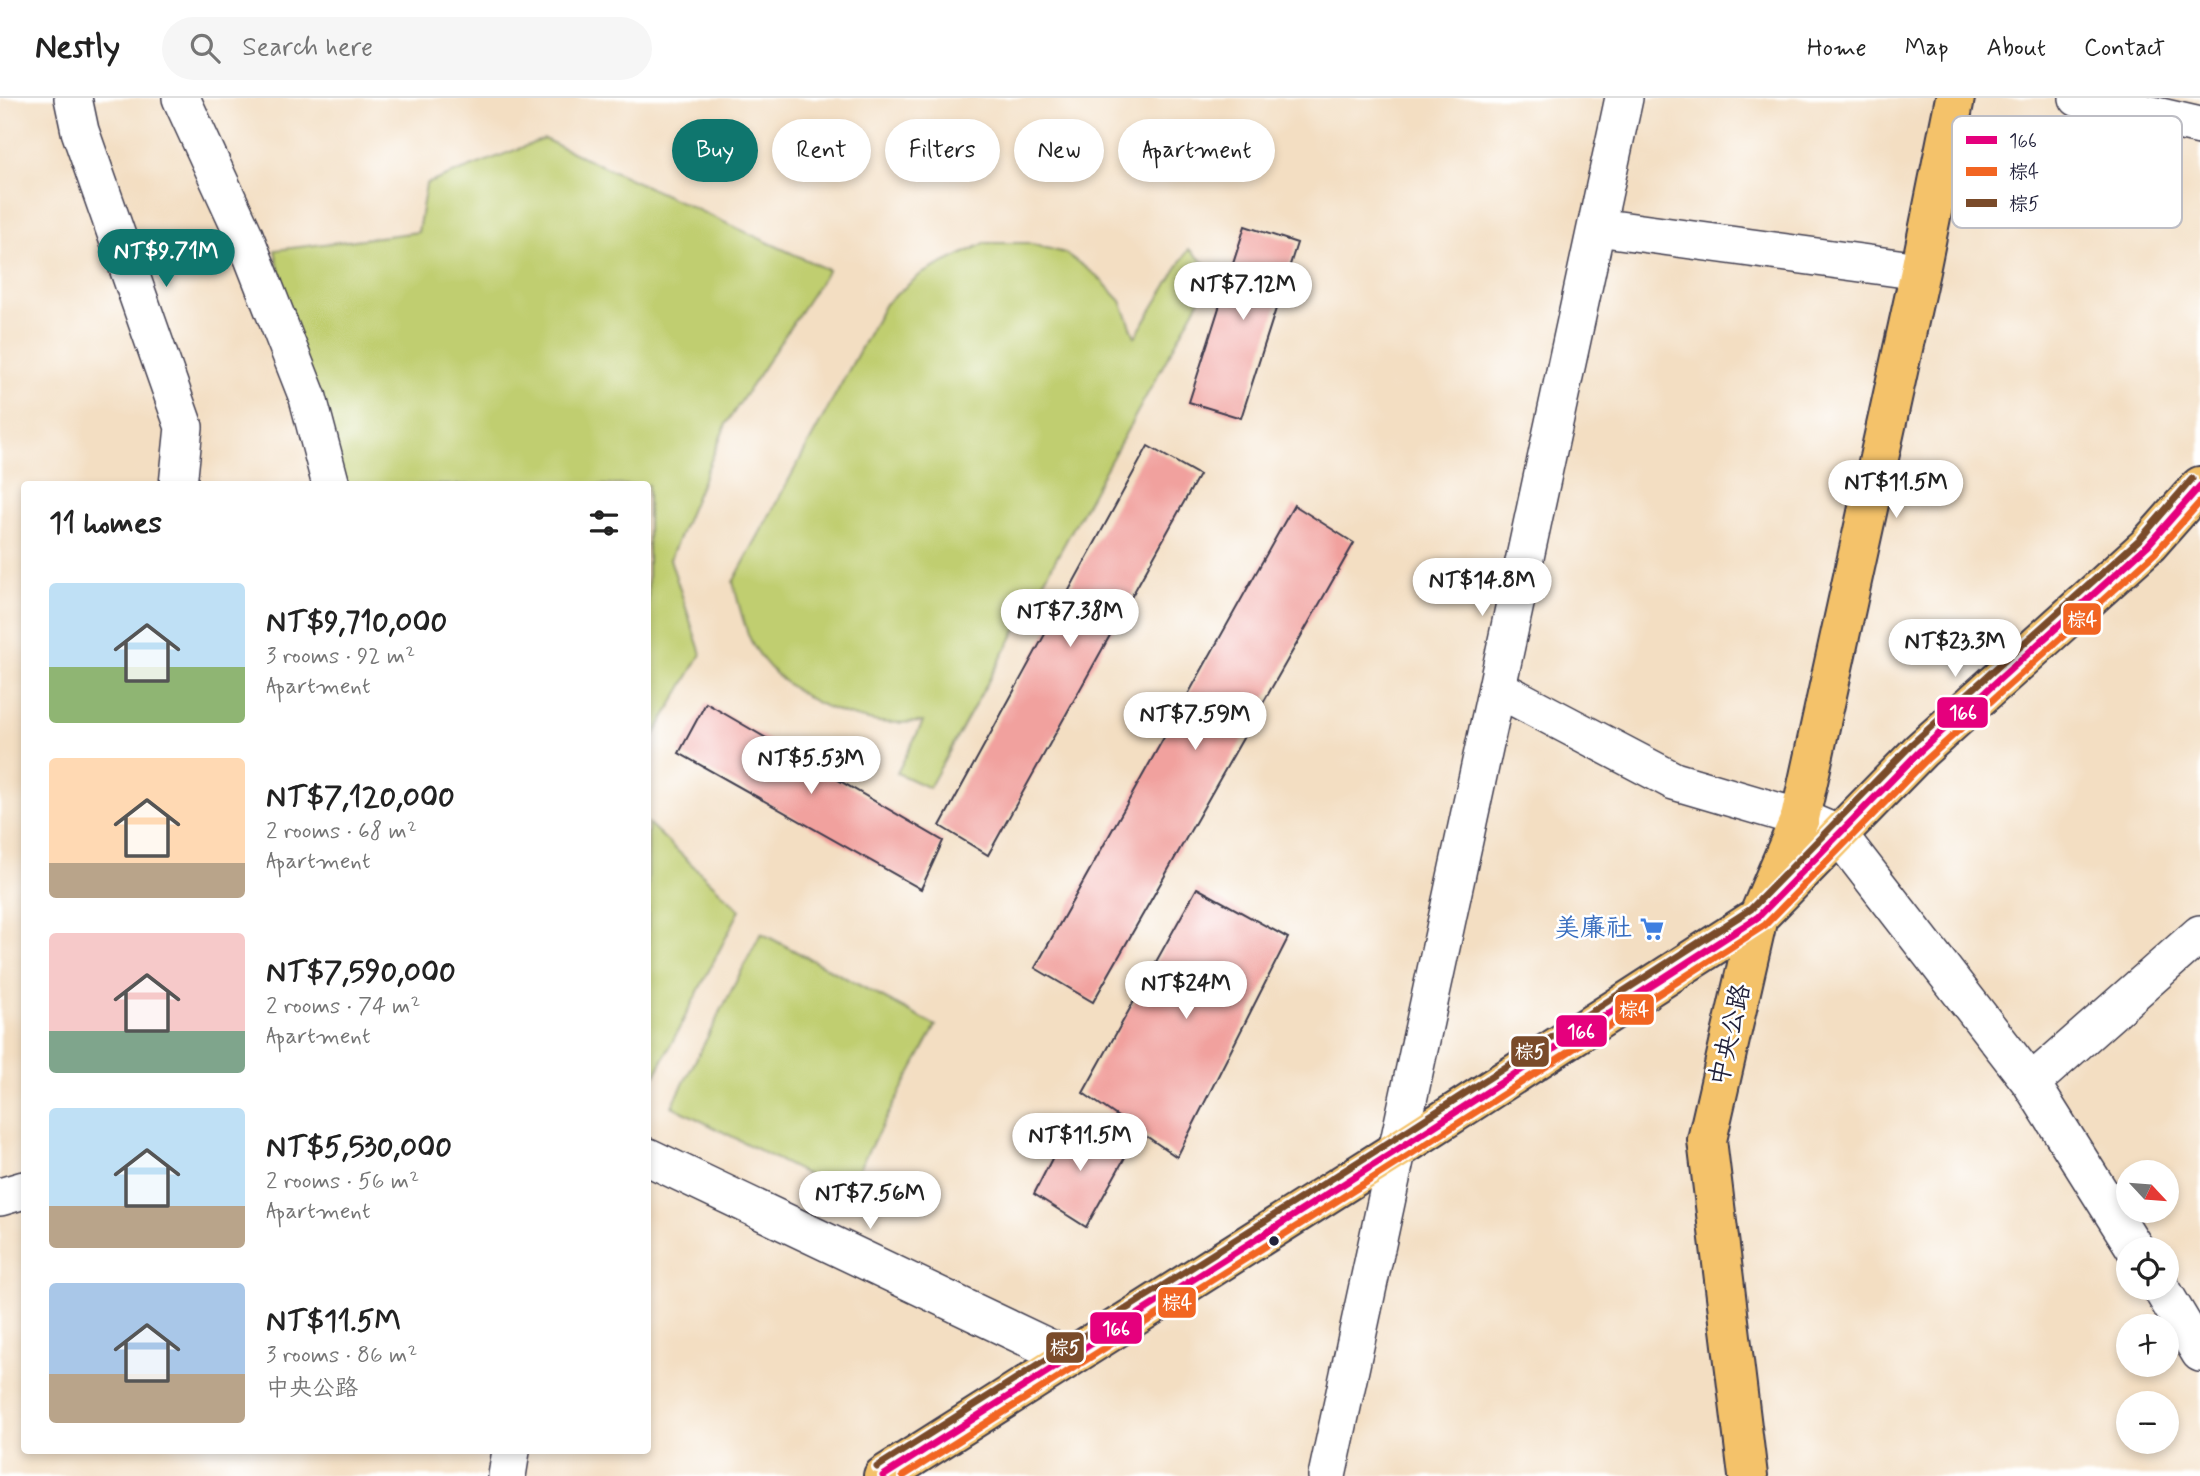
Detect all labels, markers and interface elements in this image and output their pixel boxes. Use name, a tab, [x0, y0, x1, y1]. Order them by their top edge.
search box	[162, 17, 652, 80]
text: Nestly	[35, 26, 120, 70]
icon: search	[186, 29, 224, 67]
text: Search here	[242, 31, 373, 65]
text: Home	[1807, 33, 1867, 64]
text: Map	[1905, 33, 1949, 64]
text: About	[1987, 33, 2046, 64]
text: Contact	[2084, 33, 2165, 64]
legend	[1952, 116, 2182, 228]
chip: Buy	[672, 119, 758, 182]
chip: Rent	[772, 119, 871, 182]
chip: Filters	[885, 119, 1000, 182]
chip: New	[1014, 119, 1104, 182]
chip: Apartment	[1118, 119, 1275, 182]
text: 166	[2009, 129, 2037, 154]
text: 棕4	[2009, 160, 2039, 185]
text: 棕5	[2009, 192, 2039, 217]
pin: NT$9.71M	[94, 230, 238, 289]
text: NT$9.71M	[114, 237, 218, 267]
pin: NT$7.12M	[1171, 262, 1315, 322]
text: NT$7.12M	[1190, 270, 1296, 300]
pin: NT$11.5M	[1824, 460, 1968, 520]
text: NT$11.5M	[1844, 468, 1948, 498]
text: 11 homes	[49, 504, 162, 543]
icon: filters	[585, 504, 623, 542]
pin: NT$14.8M	[1410, 559, 1554, 618]
text: NT$14.8M	[1429, 566, 1535, 596]
pin: NT$7.38M	[998, 589, 1142, 649]
text: NT$7.38M	[1017, 597, 1123, 627]
line badge: 棕4	[2062, 602, 2102, 636]
text: NT$9,710,000	[266, 603, 447, 642]
text: 棕4	[2067, 608, 2097, 633]
icon: home	[105, 611, 189, 695]
pin: NT$23.3M	[1883, 620, 2027, 679]
text: NT$23.3M	[1905, 627, 2005, 657]
text: 3 rooms · 92 m²	[266, 642, 415, 672]
text: Apartment	[266, 672, 371, 702]
pin: NT$7.59M	[1123, 692, 1267, 752]
line badge: 166	[1936, 696, 1989, 729]
text: NT$7.59M	[1140, 700, 1250, 730]
text: 166	[1949, 701, 1977, 726]
pin: NT$5.53M	[739, 736, 883, 796]
text: NT$5.53M	[758, 744, 864, 774]
text: NT$7,120,000	[266, 778, 455, 817]
icon: home	[105, 786, 189, 870]
text: 2 rooms · 68 m²	[266, 817, 417, 847]
text: Apartment	[266, 847, 371, 877]
place label: 美廉社	[1554, 912, 1632, 946]
supermarket icon: 美廉社	[1638, 915, 1666, 943]
text: NT$7,590,000	[266, 953, 456, 992]
icon: home	[105, 961, 189, 1045]
pin: NT$24M	[1129, 962, 1243, 1021]
text: NT$24M	[1141, 969, 1231, 999]
street label: 中央公路	[1703, 981, 1759, 1089]
text: 2 rooms · 74 m²	[266, 992, 421, 1022]
line badge: 棕4	[1614, 993, 1655, 1026]
text: 棕4	[1619, 998, 1649, 1023]
line badge: 166	[1555, 1014, 1608, 1048]
text: 166	[1567, 1020, 1595, 1045]
text: Apartment	[266, 1022, 371, 1052]
line badge: 棕5	[1510, 1035, 1550, 1068]
text: 棕5	[1515, 1040, 1546, 1065]
pin: NT$11.5M	[1008, 1114, 1152, 1173]
text: NT$11.5M	[1028, 1121, 1132, 1151]
text: NT$5,530,000	[266, 1128, 452, 1167]
icon: home	[105, 1136, 189, 1220]
north arrow	[2116, 1160, 2179, 1223]
map controls	[2116, 1160, 2179, 1454]
text: 2 rooms · 56 m²	[266, 1167, 419, 1197]
pin: NT$7.56M	[798, 1172, 942, 1231]
text: NT$7.56M	[815, 1179, 925, 1209]
text: Apartment	[266, 1197, 371, 1227]
unlabelled marker	[1267, 1234, 1281, 1248]
button: locate	[2116, 1237, 2179, 1300]
line badge: 棕4	[1157, 1286, 1197, 1319]
text: 棕4	[1162, 1291, 1192, 1316]
text: NT$11.5M	[266, 1302, 401, 1341]
icon: home	[105, 1311, 189, 1395]
line badge: 166	[1089, 1311, 1143, 1345]
button: +	[2116, 1314, 2179, 1377]
text: 166	[1102, 1317, 1130, 1342]
line badge: 棕5	[1045, 1331, 1085, 1364]
text: 棕5	[1050, 1336, 1081, 1361]
text: 3 rooms · 86 m²	[266, 1341, 417, 1371]
text: 中央公路	[266, 1374, 358, 1404]
button: −	[2116, 1391, 2179, 1454]

